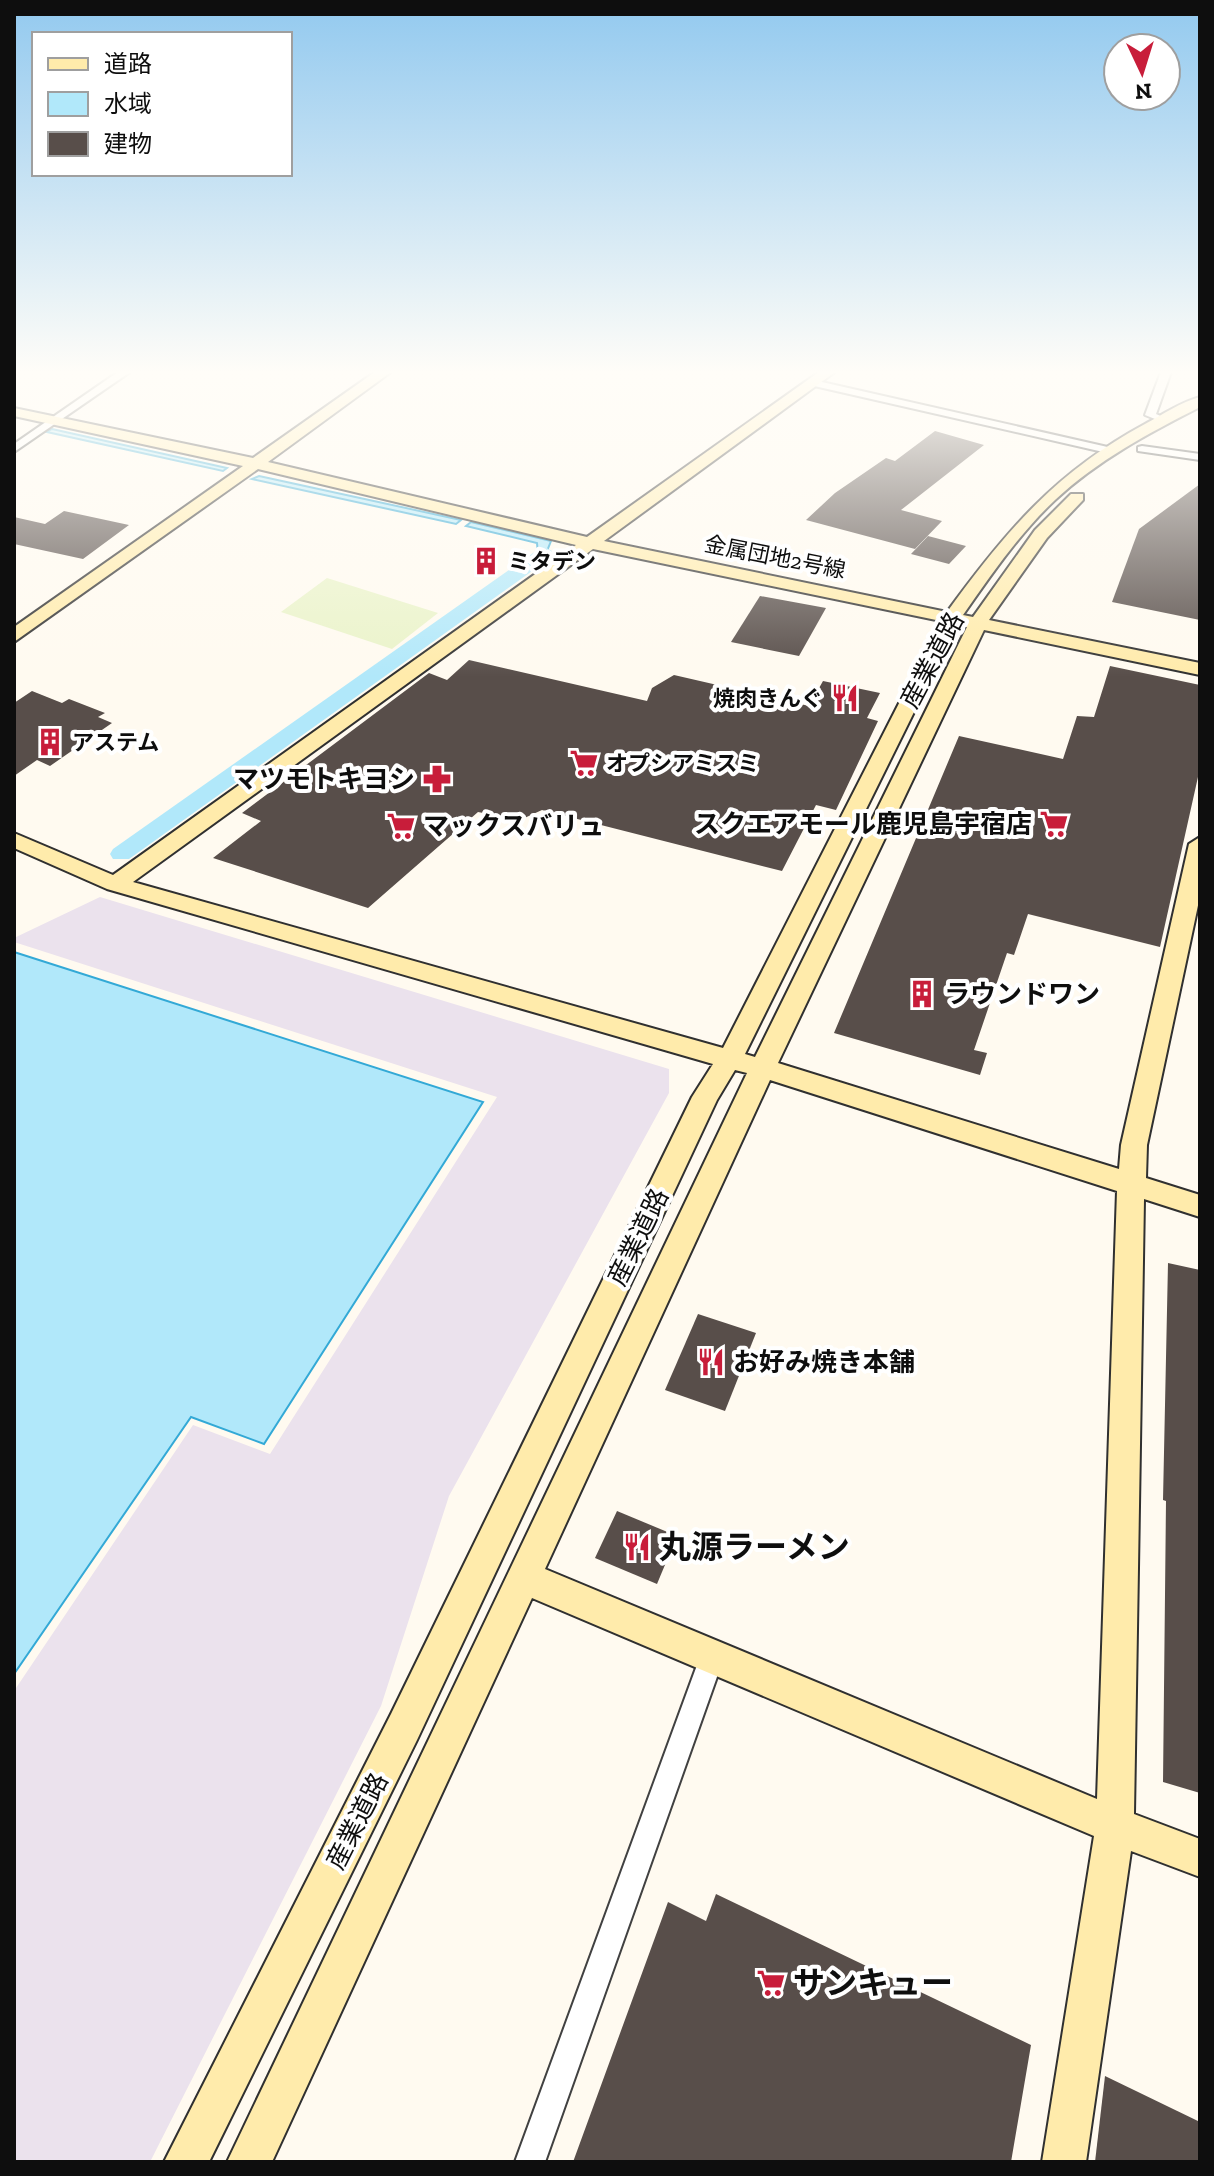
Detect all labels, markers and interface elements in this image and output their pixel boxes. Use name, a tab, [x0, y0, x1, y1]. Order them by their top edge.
legend	[32, 32, 292, 176]
north arrow	[1102, 32, 1182, 112]
text: 道路	[104, 49, 152, 78]
text: N	[1134, 77, 1153, 106]
text: 水域	[104, 89, 152, 118]
text: 建物	[104, 129, 152, 158]
street label: 金属団地2号線	[702, 530, 848, 584]
building icon: ミタデン	[471, 546, 501, 576]
place label: ミタデン	[508, 548, 596, 575]
street label: 産業道路	[893, 607, 971, 713]
restaurant icon: 焼肉きんぐ	[830, 683, 860, 713]
place label: 焼肉きんぐ	[713, 685, 823, 712]
building icon: アステム	[35, 727, 65, 757]
place label: アステム	[72, 729, 159, 756]
supermarket icon: オプシアミスミ	[569, 748, 599, 778]
place label: オプシアミスミ	[606, 750, 760, 777]
place label: マツモトキヨシ	[233, 763, 415, 795]
pharmacy icon: マツモトキヨシ	[422, 764, 452, 794]
place label: スクエアモール鹿児島宇宿店	[694, 808, 1032, 840]
supermarket icon: スクエアモール鹿児島宇宿店	[1039, 809, 1069, 839]
place label: マックスバリュ	[423, 810, 604, 842]
supermarket icon: マックスバリュ	[386, 811, 416, 841]
place label: ラウンドワン	[944, 978, 1100, 1010]
building icon: ラウンドワン	[907, 979, 937, 1009]
street label: 産業道路	[601, 1183, 675, 1291]
place label: お好み焼き本舗	[733, 1346, 915, 1378]
restaurant icon: お好み焼き本舗	[696, 1347, 726, 1377]
place label: 丸源ラーメン	[659, 1528, 850, 1566]
restaurant icon: 丸源ラーメン	[622, 1532, 652, 1562]
street label: 産業道路	[319, 1767, 395, 1875]
place label: サンキュー	[793, 1964, 953, 2002]
supermarket icon: サンキュー	[756, 1968, 786, 1998]

